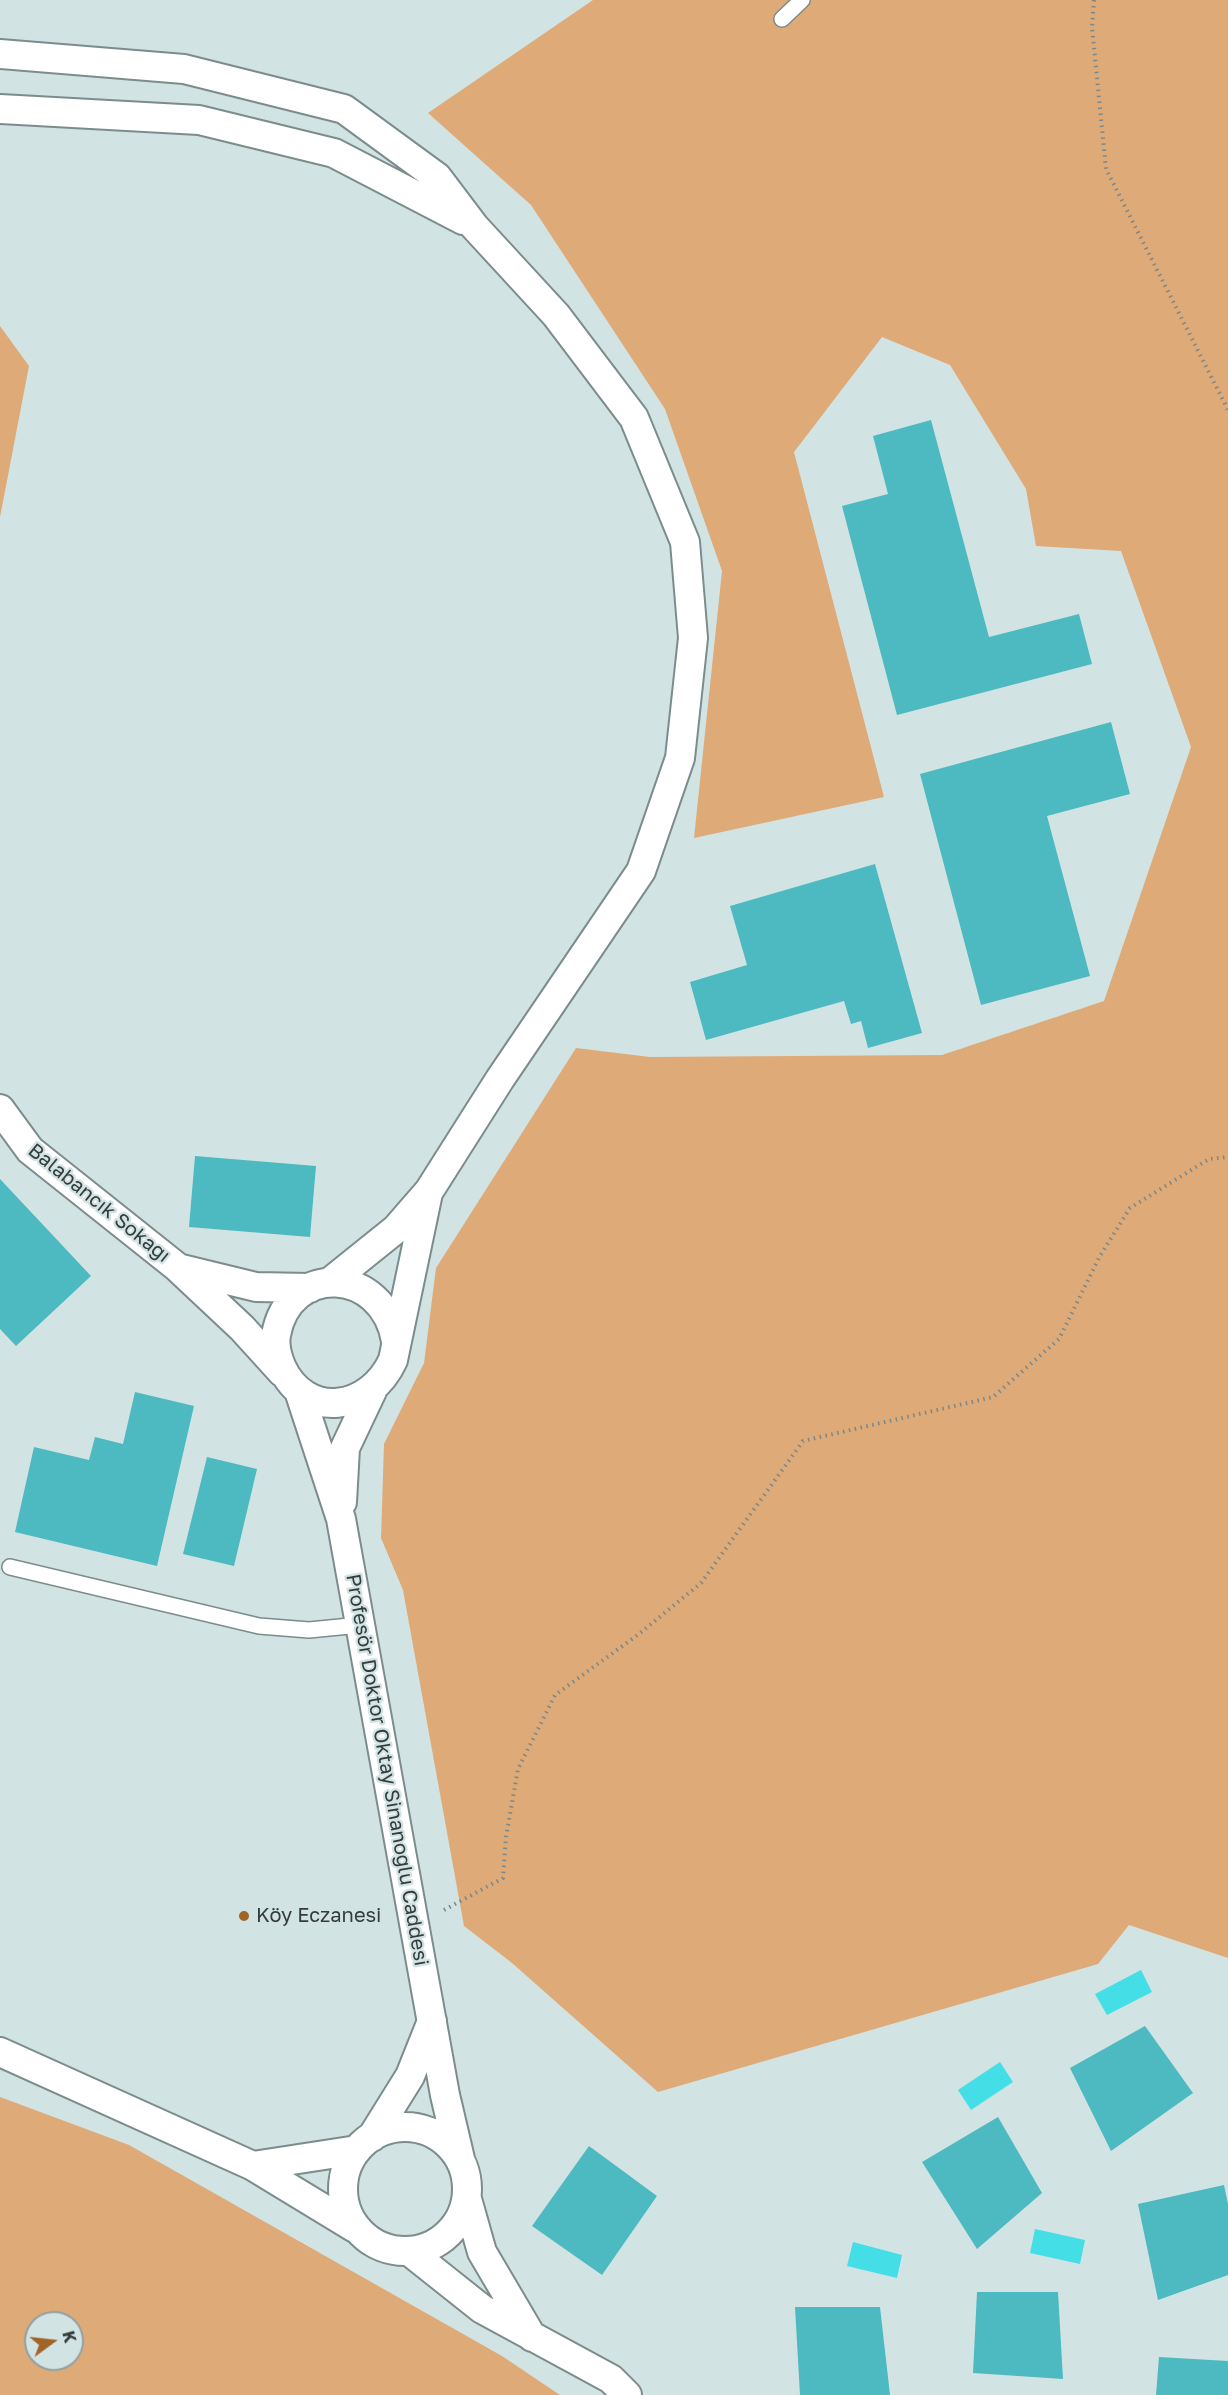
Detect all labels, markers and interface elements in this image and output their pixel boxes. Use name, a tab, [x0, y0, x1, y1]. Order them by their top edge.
street label: Balabancık Sokağı	[23, 1138, 175, 1268]
street label: Profesör Doktor Oktay Sinanoğlu Caddesi	[341, 1572, 433, 1968]
place label: Köy Eczanesi	[256, 1904, 381, 1928]
marker: Köy Eczanesi	[237, 1909, 251, 1923]
north arrow	[24, 2311, 84, 2371]
text: K	[58, 2329, 81, 2345]

